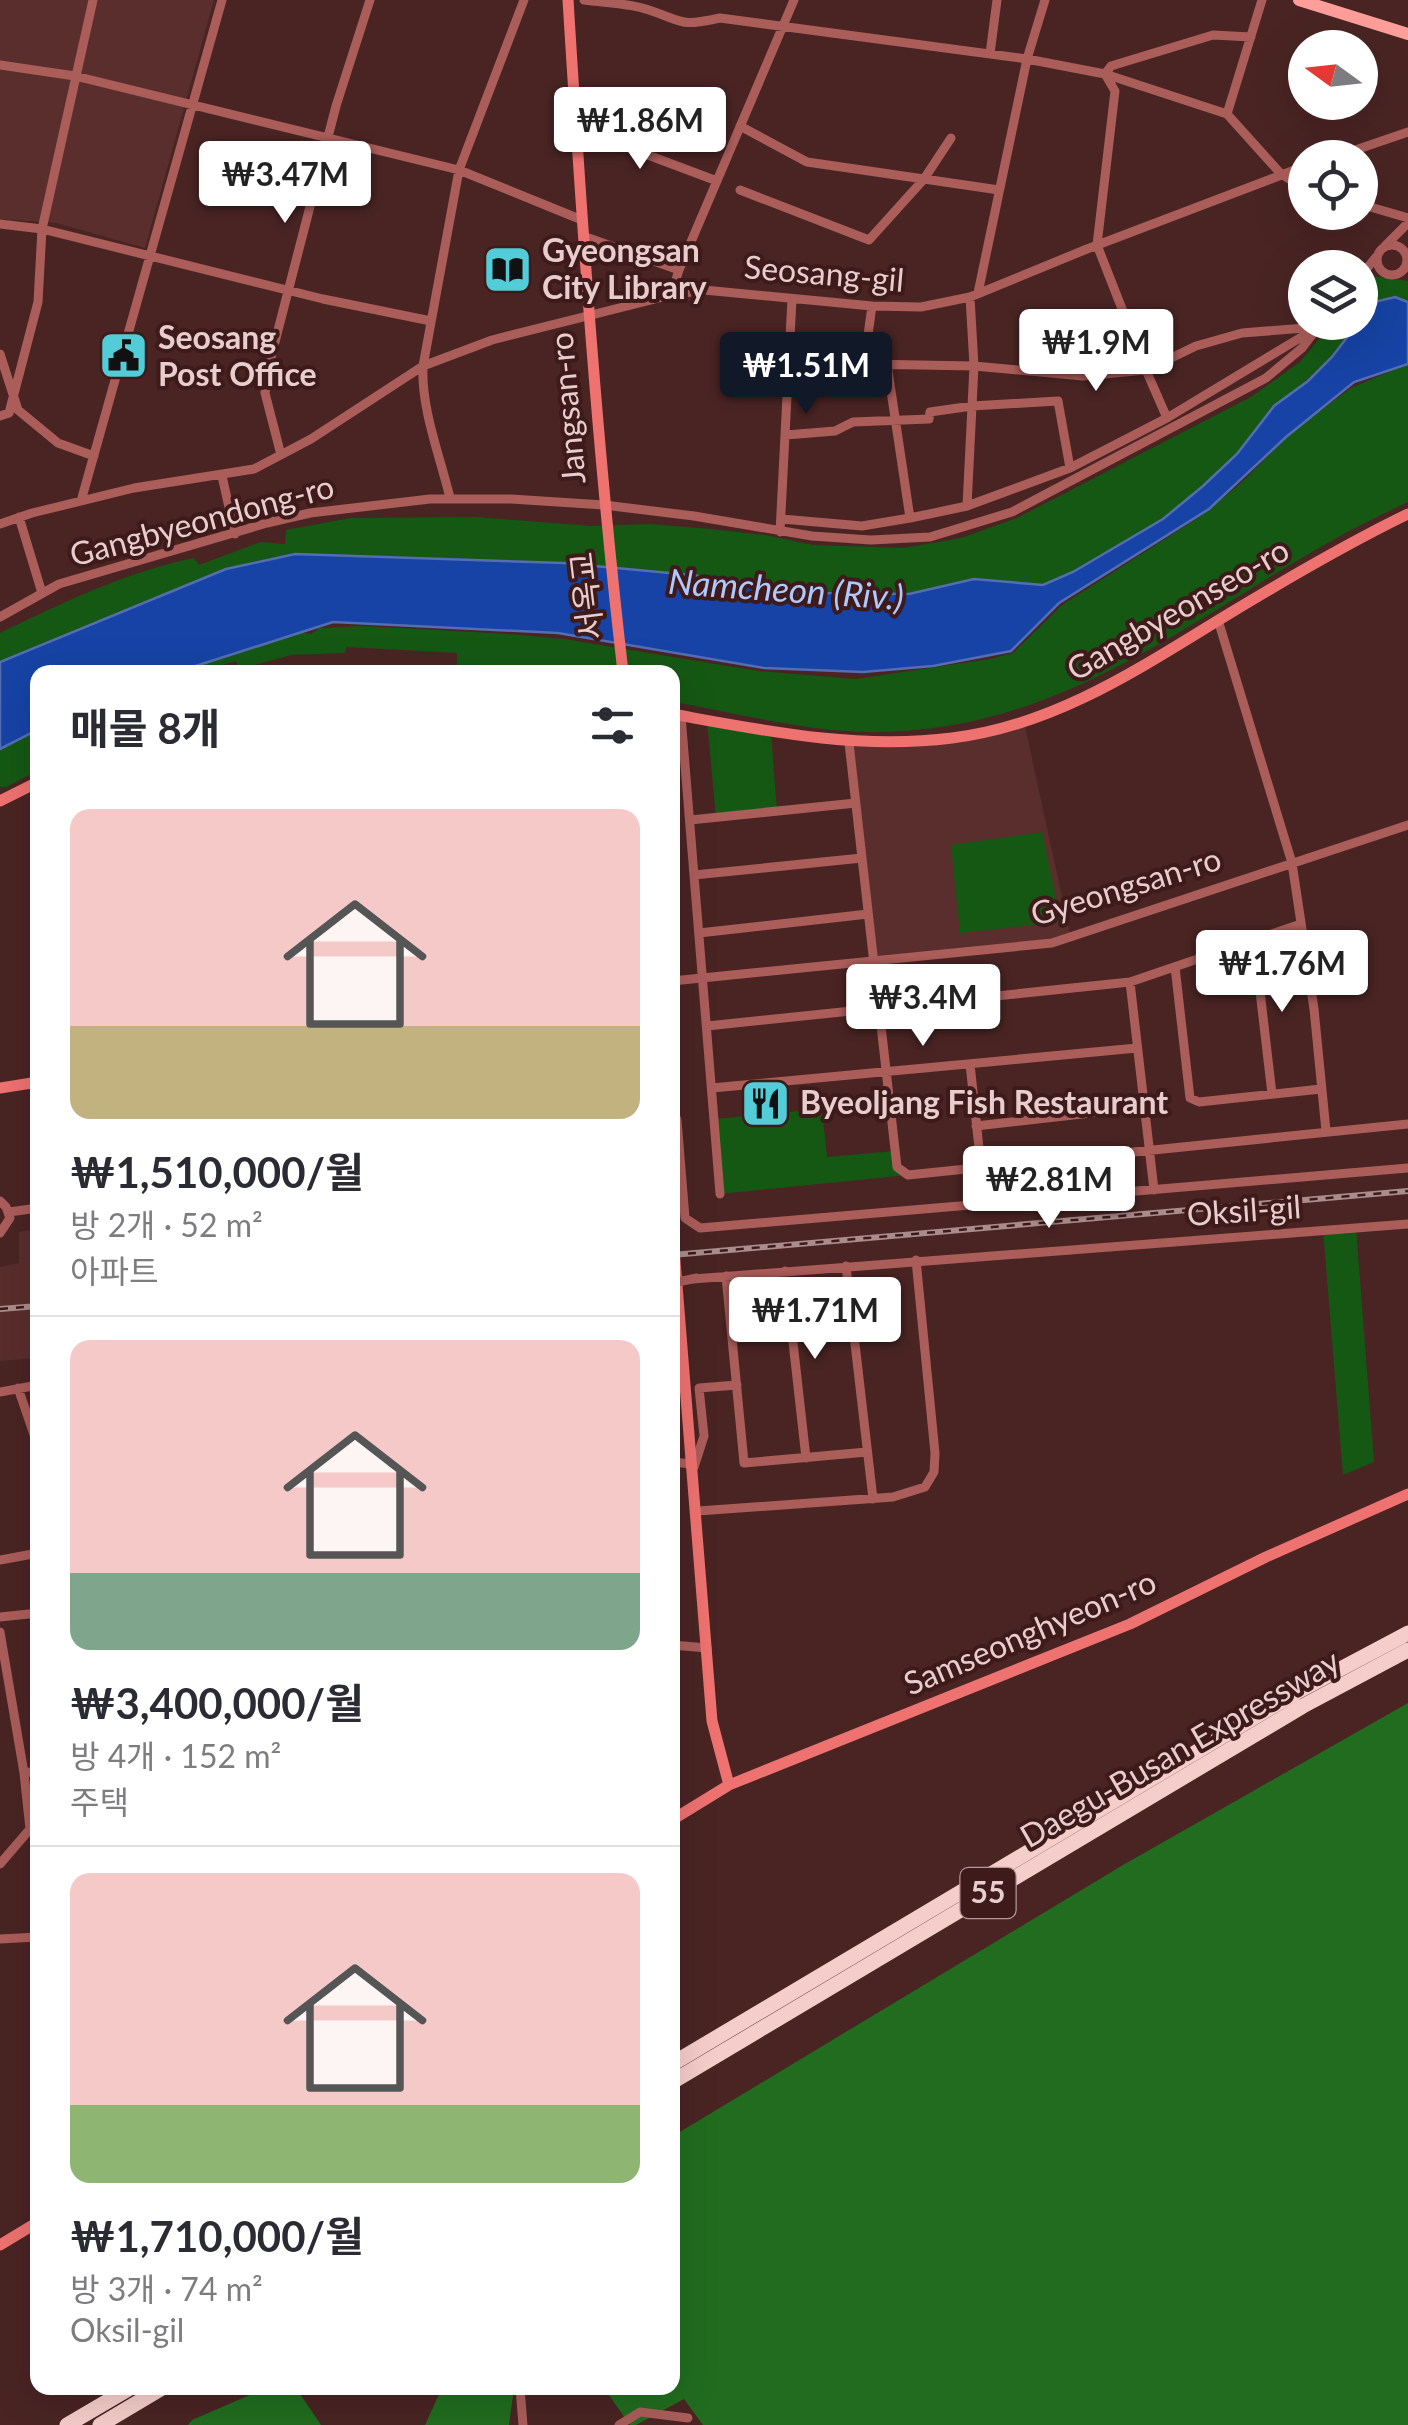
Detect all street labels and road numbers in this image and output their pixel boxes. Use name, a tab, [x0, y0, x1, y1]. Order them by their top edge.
street label: Seosang-gil	[743, 246, 906, 299]
street label: Jangsan-ro	[540, 331, 593, 486]
street label: Gangbyeondong-ro	[65, 466, 338, 574]
street label: Gangbyeonseo-ro	[1059, 529, 1295, 688]
street label: 서옥교	[561, 550, 610, 642]
street label: Gyeongsan-ro	[1026, 838, 1225, 933]
street label: Oksil-gil	[1185, 1186, 1302, 1233]
street label: Samseonghyeon-ro	[897, 1561, 1161, 1702]
street label: Daegu-Busan Expressway	[1013, 1640, 1346, 1855]
road number: 55	[960, 1868, 1016, 1918]

